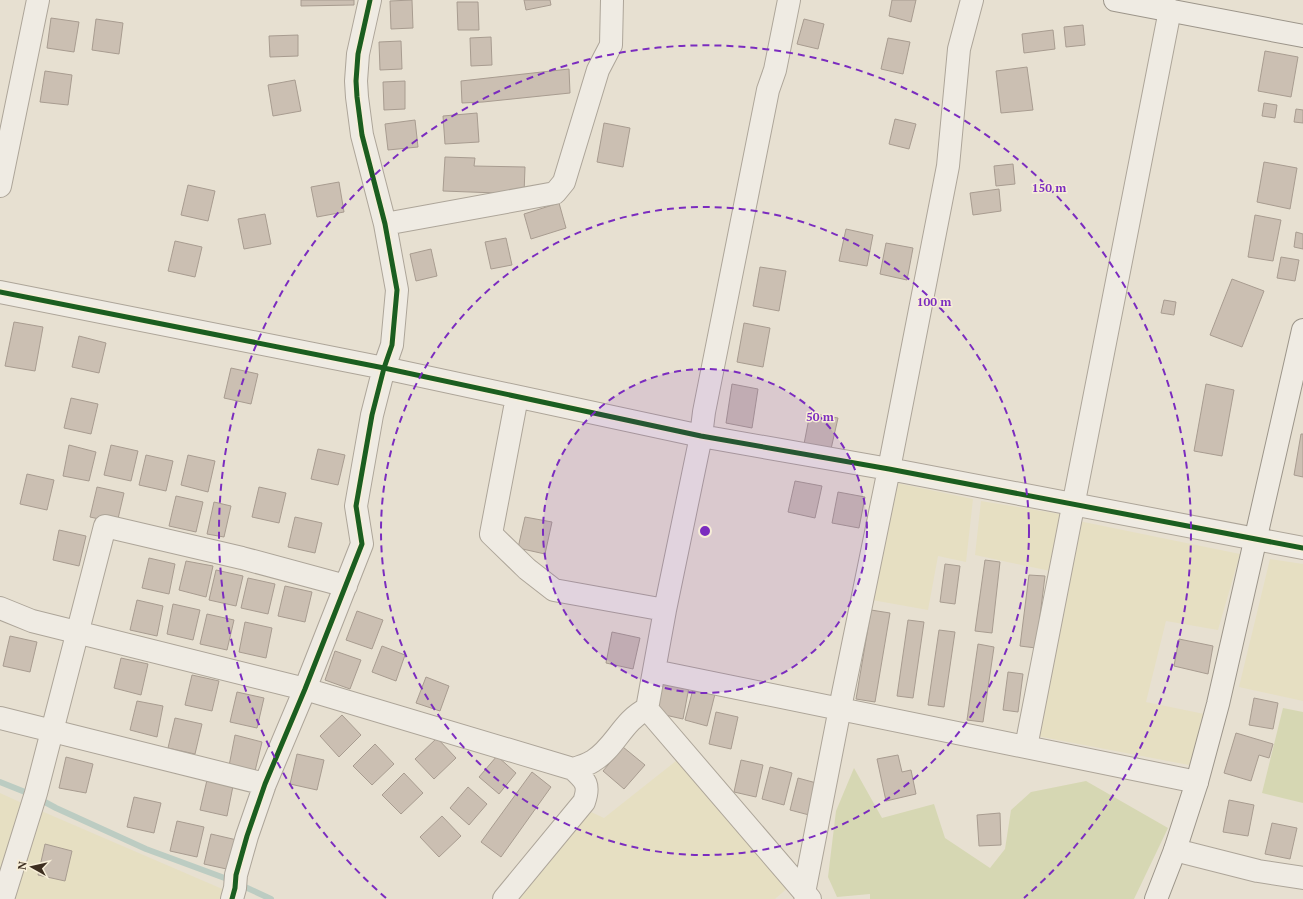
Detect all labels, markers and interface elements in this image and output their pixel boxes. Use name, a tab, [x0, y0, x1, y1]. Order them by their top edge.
text: 150 m	[1032, 180, 1066, 195]
text: 100 m	[917, 294, 951, 309]
text: 50 m	[806, 409, 834, 424]
centre of rings	[698, 524, 712, 538]
north arrow	[12, 847, 52, 887]
text: N	[15, 860, 30, 871]

